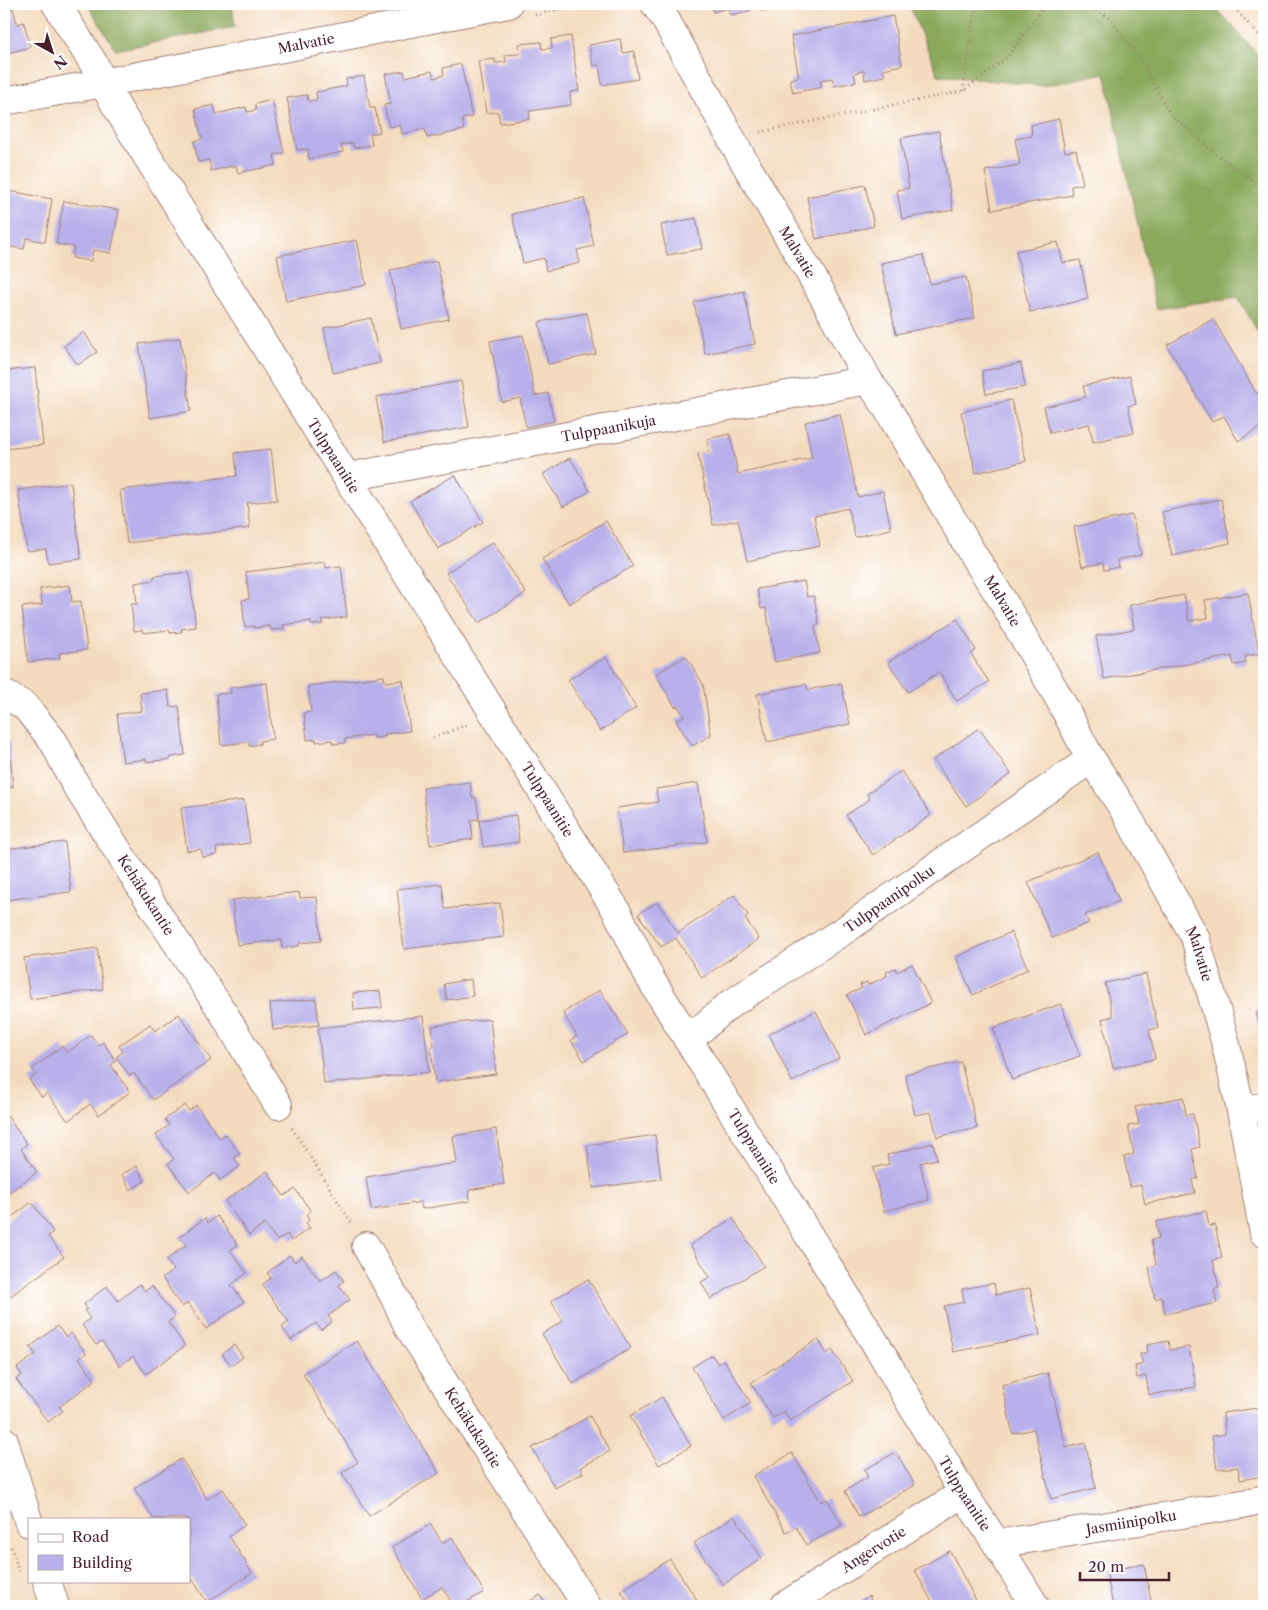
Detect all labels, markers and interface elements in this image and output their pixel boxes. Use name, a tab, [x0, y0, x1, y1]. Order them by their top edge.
north arrow	[28, 28, 78, 78]
street label: Malvatie	[276, 29, 336, 58]
text: N	[50, 51, 71, 73]
street label: Malvatie	[775, 223, 820, 281]
street label: Tulppaanikuja	[560, 411, 658, 446]
street label: Tulppaanitie	[303, 415, 364, 497]
street label: Malvatie	[980, 572, 1025, 630]
street label: Tulppaanitie	[517, 759, 578, 841]
street label: Kehäkukantie	[114, 851, 178, 939]
street label: Tulppaanipolku	[841, 861, 938, 937]
street label: Malvatie	[1182, 923, 1217, 984]
street label: Tulppaanitie	[724, 1106, 784, 1188]
street label: Kehäkukantie	[441, 1384, 505, 1471]
street label: Tulppaanitie	[935, 1453, 995, 1535]
street label: Jasmiinipolku	[1083, 1506, 1178, 1539]
legend	[28, 1518, 190, 1582]
street label: Angervotie	[837, 1522, 909, 1577]
text: Road	[72, 1527, 109, 1546]
scale bar	[1080, 1550, 1169, 1582]
text: Building	[72, 1553, 132, 1572]
text: 20 m	[1088, 1557, 1124, 1576]

